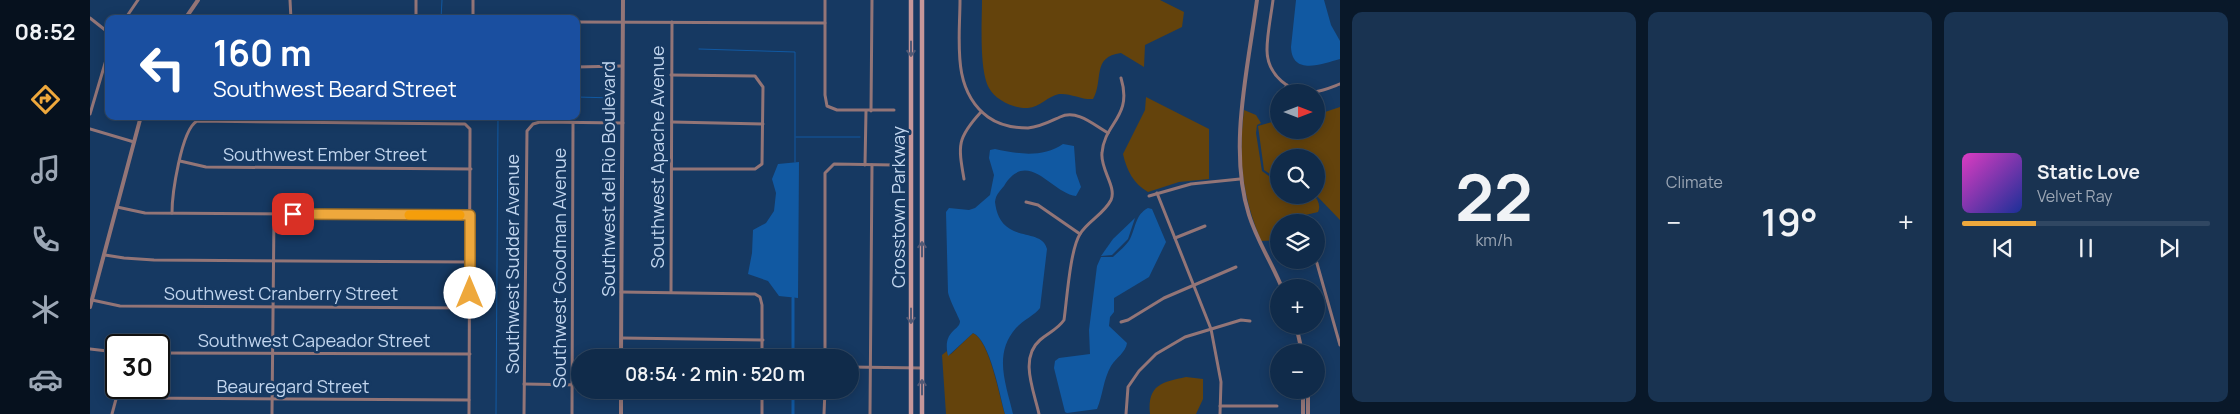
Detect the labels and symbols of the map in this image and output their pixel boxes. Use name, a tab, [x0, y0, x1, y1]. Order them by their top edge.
one-way arrow	[906, 40, 916, 56]
street label: Southwest Apache Avenue	[645, 45, 669, 269]
street label: Southwest del Rio Boulevard	[596, 61, 620, 297]
north arrow	[1270, 84, 1325, 139]
street label: Crosstown Parkway	[886, 126, 910, 288]
street label: Southwest Ember Street	[223, 142, 427, 166]
street label: Southwest Goodman Avenue	[547, 148, 571, 388]
street label: Southwest Sudder Avenue	[500, 154, 524, 374]
pin	[272, 193, 314, 235]
one-way arrow	[917, 241, 927, 258]
position arrow	[443, 266, 495, 318]
street label: Southwest Cranberry Street	[164, 281, 398, 305]
one-way arrow	[906, 308, 916, 324]
street label: Southwest Capeador Street	[198, 328, 430, 352]
speed limit sign: 30	[105, 334, 170, 399]
street label: Beauregard Street	[217, 374, 370, 398]
one-way arrow	[917, 380, 927, 396]

